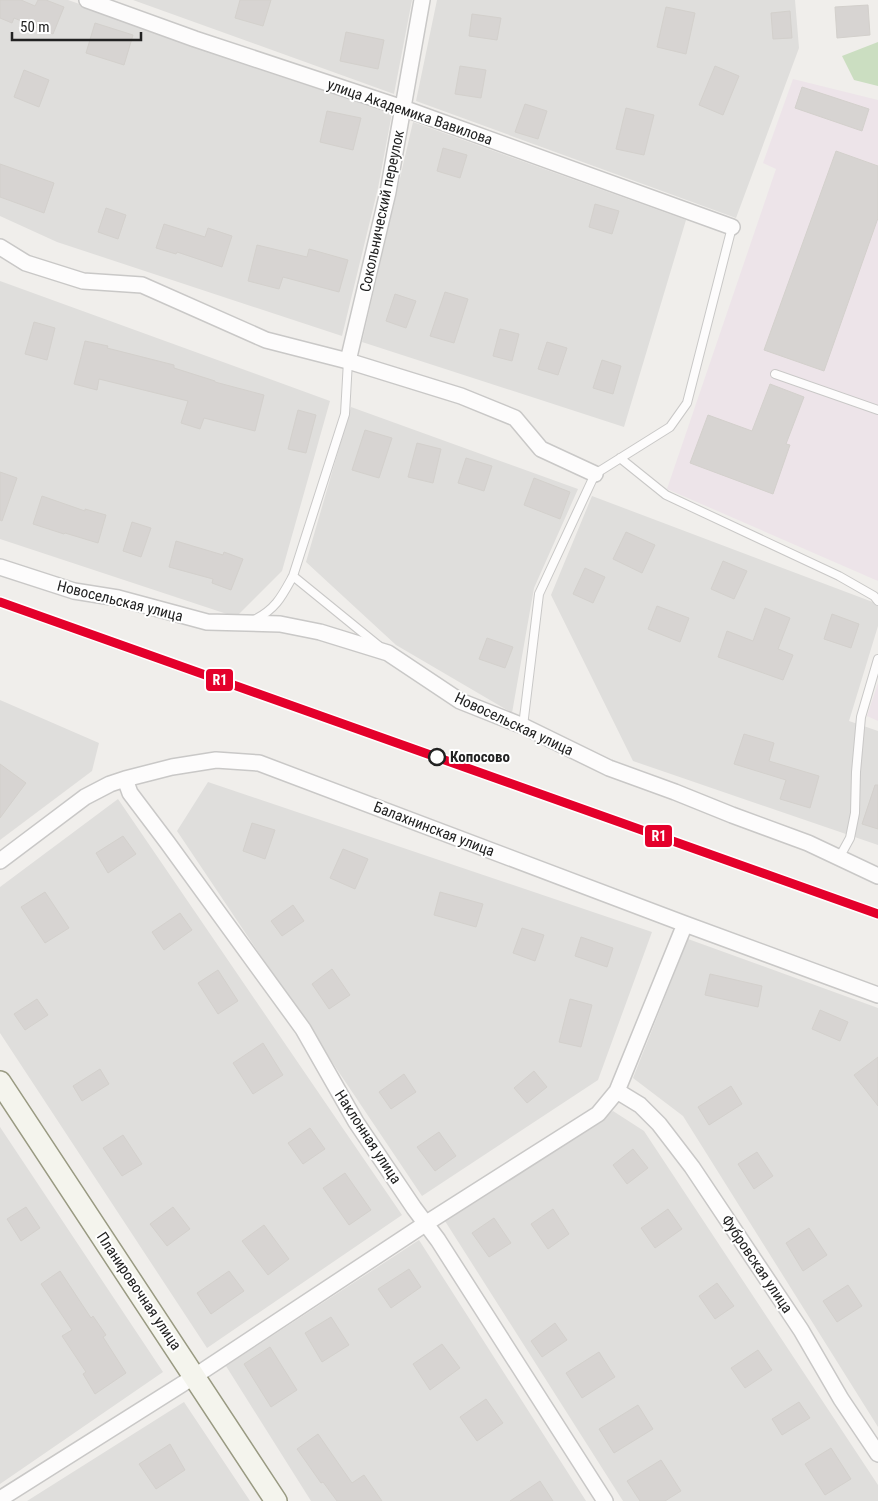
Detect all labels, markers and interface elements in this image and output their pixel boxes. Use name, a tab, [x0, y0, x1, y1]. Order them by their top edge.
scale bar	[12, 10, 141, 42]
text: 50 m	[20, 18, 50, 36]
street label: улица Академика Вавилова	[325, 75, 495, 149]
street label: Сокольнический переулок	[356, 128, 408, 294]
street label: Новосельская улица	[55, 577, 185, 625]
line badge: R1	[205, 668, 234, 692]
text: R1	[213, 672, 227, 688]
street label: Новосельская улица	[452, 689, 576, 759]
marker: Копосово	[428, 748, 446, 766]
place label: Копосово	[450, 748, 510, 766]
street label: Балахнинская улица	[371, 798, 497, 860]
line badge: R1	[644, 824, 673, 848]
text: R1	[652, 828, 666, 844]
street label: Наклонная улица	[331, 1087, 405, 1187]
street label: Фубровская улица	[718, 1212, 796, 1316]
street label: Планировочная улица	[93, 1229, 185, 1353]

